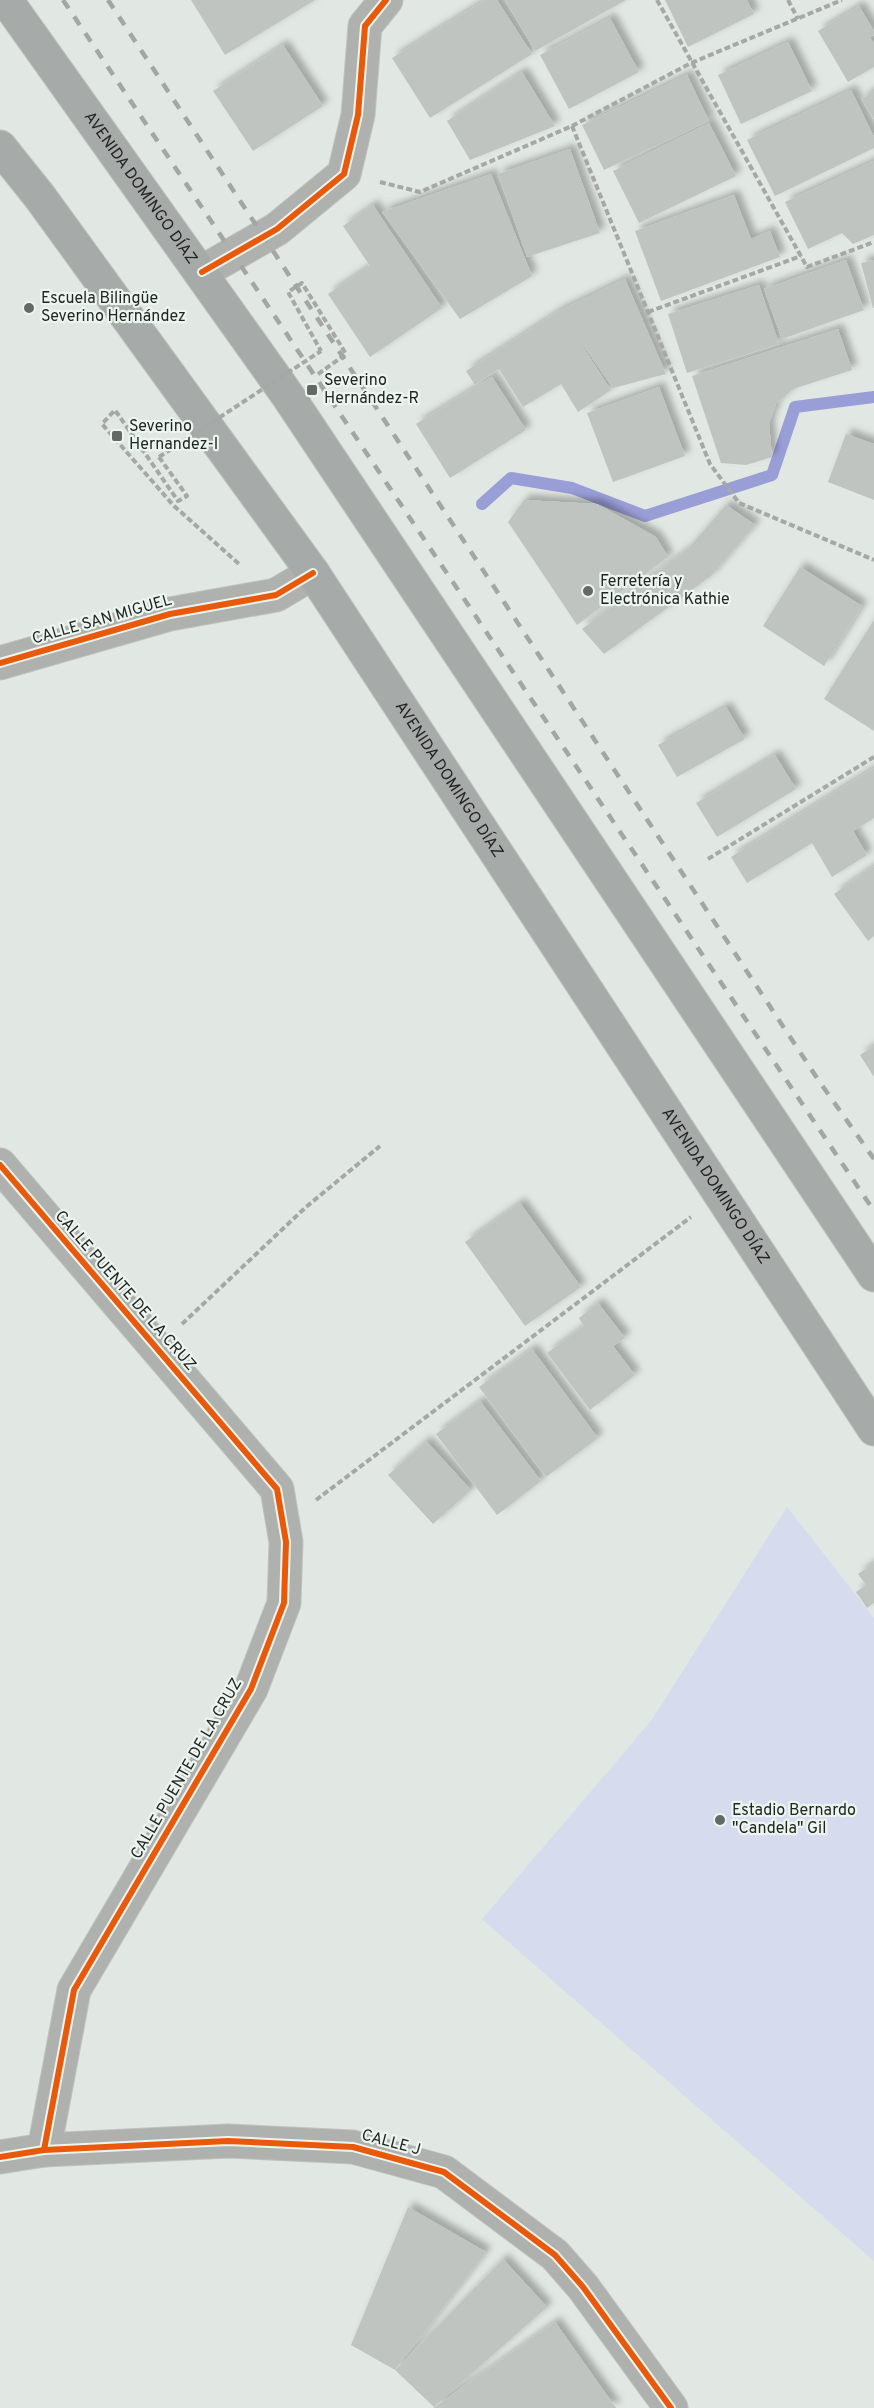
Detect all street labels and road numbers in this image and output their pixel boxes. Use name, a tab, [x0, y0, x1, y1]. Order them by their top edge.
street label: AVENIDA DOMINGO DÍAZ	[79, 108, 201, 268]
street label: CALLE SAN MIGUEL	[30, 590, 174, 650]
street label: AVENIDA DOMINGO DÍAZ	[390, 698, 507, 862]
street label: AVENIDA DOMINGO DÍAZ	[656, 1104, 773, 1268]
street label: CALLE PUENTE DE LA CRUZ	[50, 1207, 200, 1375]
street label: CALLE PUENTE DE LA CRUZ	[127, 1675, 247, 1863]
street label: CALLE J	[359, 2126, 423, 2160]

